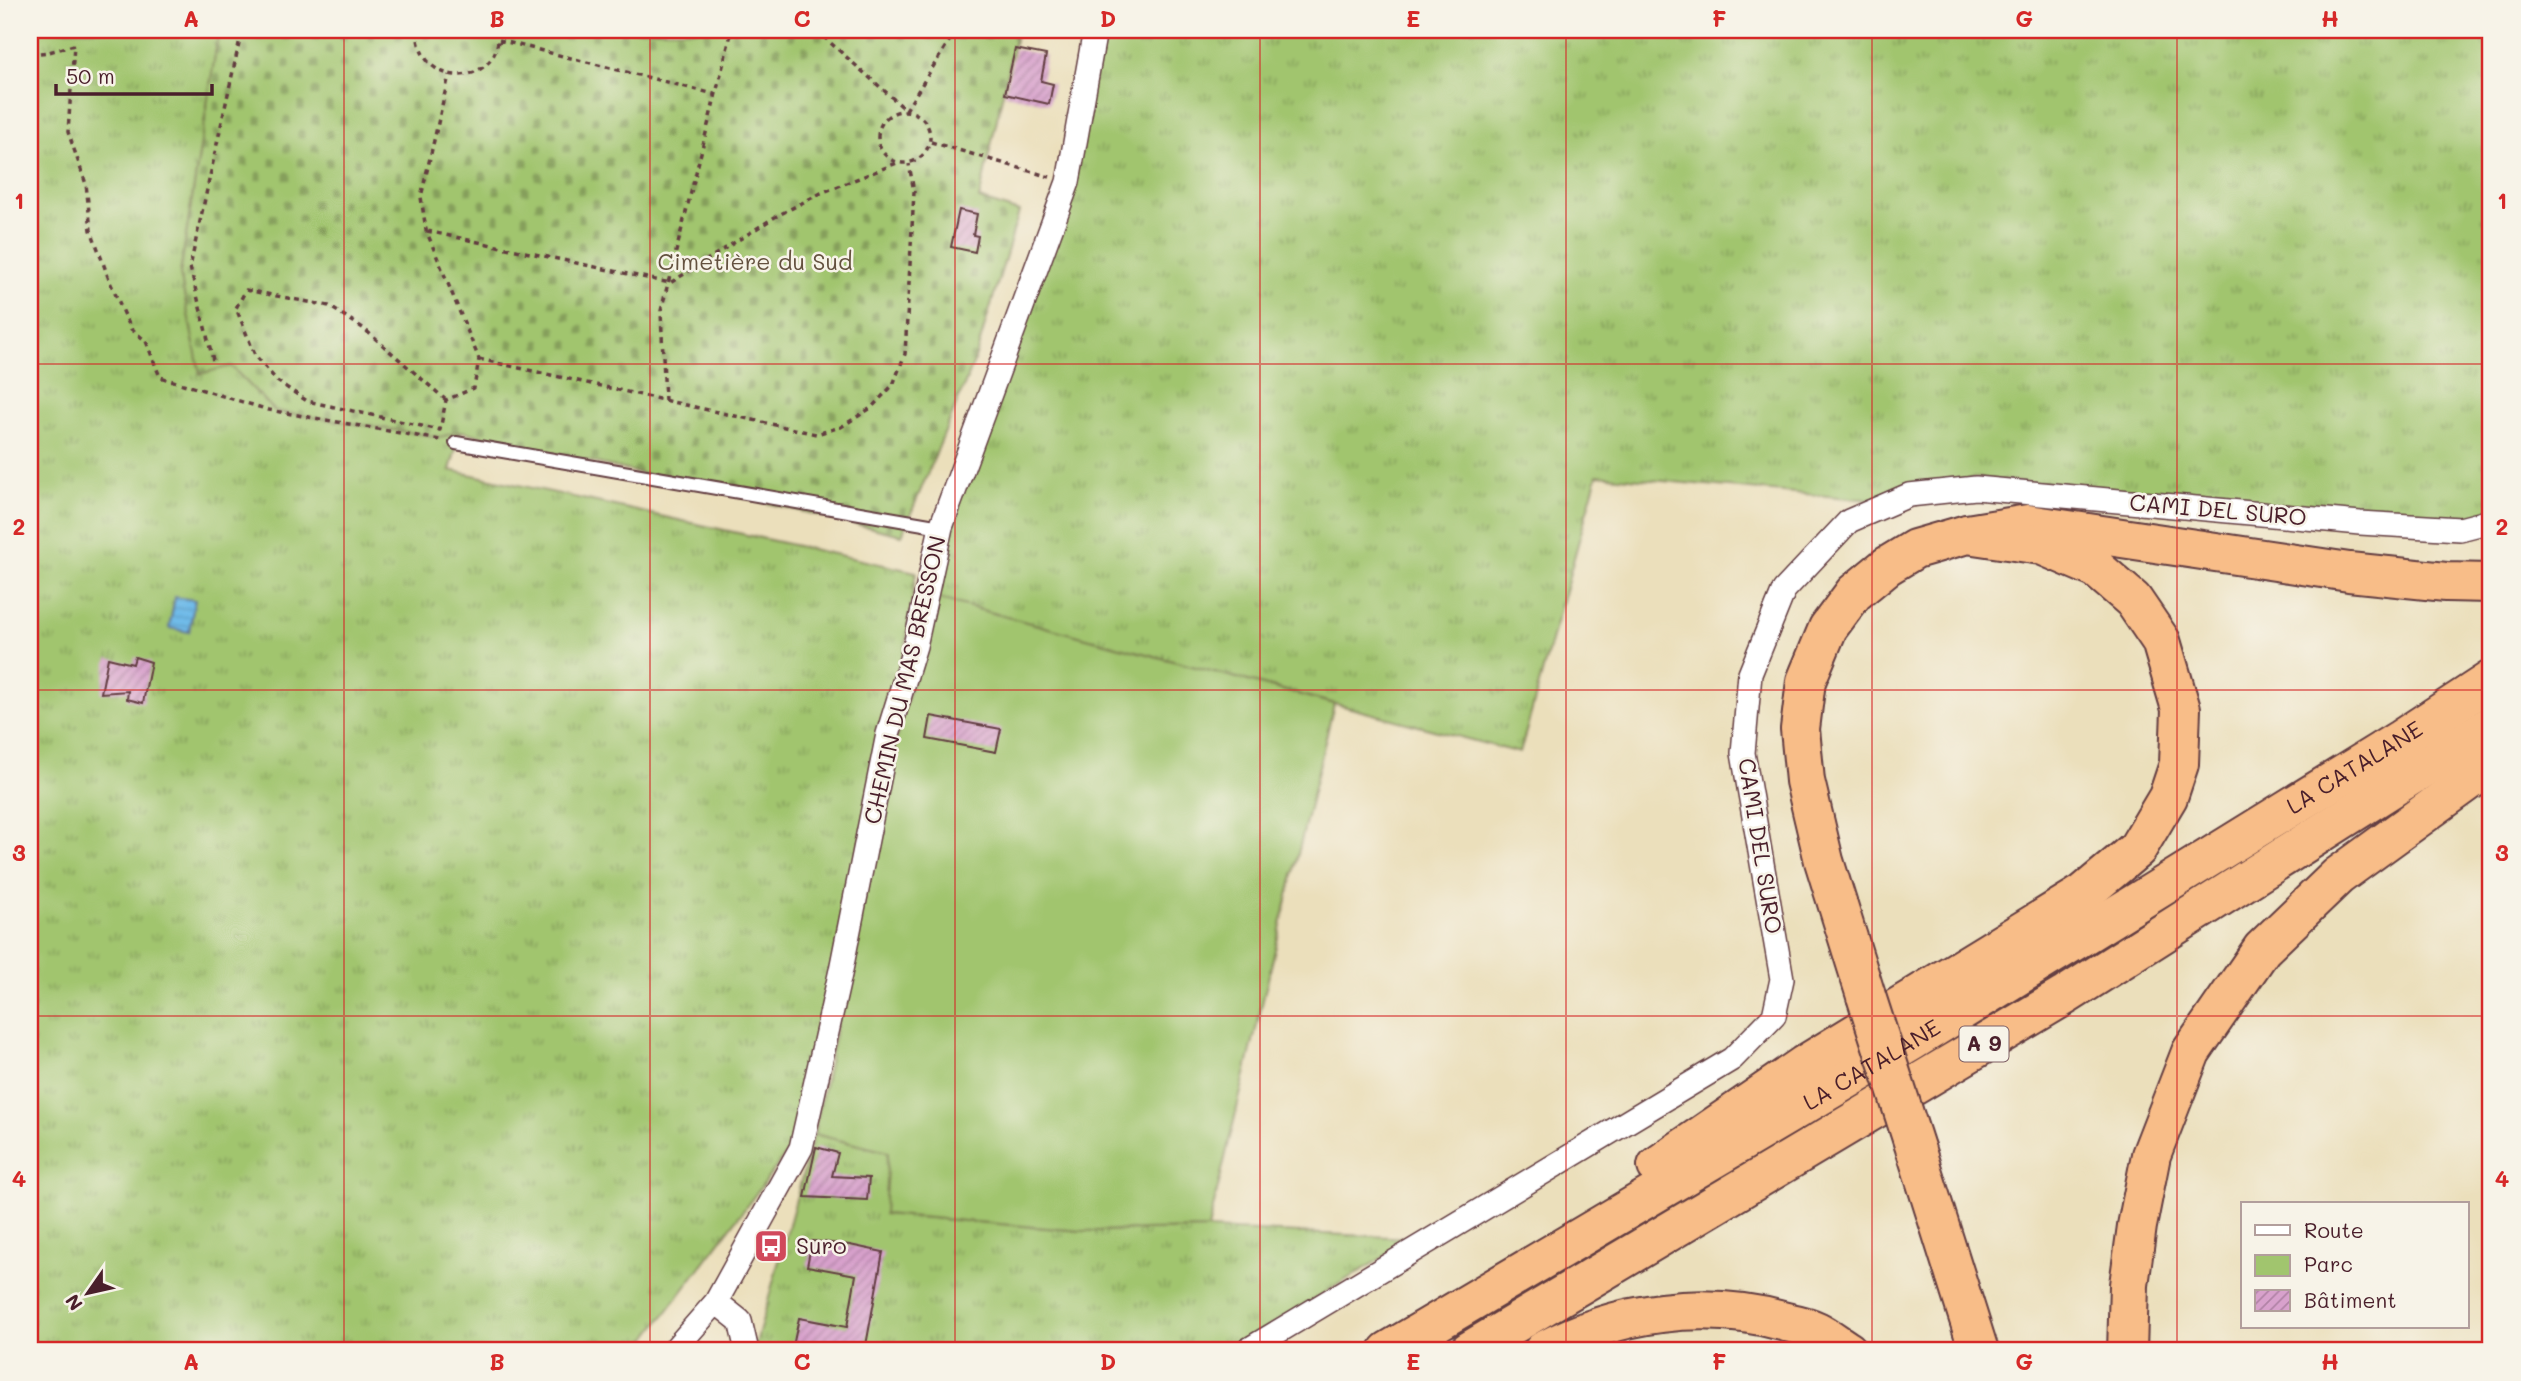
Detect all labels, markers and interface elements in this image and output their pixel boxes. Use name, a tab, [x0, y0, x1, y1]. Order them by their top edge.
text: A	[183, 3, 199, 33]
text: B	[489, 3, 505, 33]
text: C	[793, 3, 811, 33]
text: D	[1100, 3, 1116, 33]
text: E	[1406, 3, 1420, 33]
text: F	[1712, 3, 1726, 33]
text: G	[2015, 3, 2033, 33]
text: H	[2321, 3, 2339, 33]
scale bar	[56, 52, 212, 96]
text: 50 m	[66, 62, 115, 89]
text: 1	[14, 185, 24, 215]
text: 1	[2497, 185, 2507, 215]
park label: Cimetière du Sud	[657, 246, 853, 276]
street label: CAMI DEL SURO	[2128, 486, 2308, 532]
text: 2	[13, 511, 25, 541]
text: 2	[2496, 511, 2508, 541]
street label: CHEMIN DU MAS BRESSON	[856, 533, 952, 827]
street label: LA CATALANE	[2280, 713, 2428, 820]
street label: CAMI DEL SURO	[1732, 756, 1790, 936]
text: 3	[12, 837, 26, 867]
text: 3	[2495, 837, 2509, 867]
street label: LA CATALANE	[1797, 1012, 1945, 1117]
road number: A 9	[1960, 1026, 2008, 1062]
text: 4	[12, 1163, 26, 1193]
text: 4	[2495, 1163, 2509, 1193]
legend	[2241, 1202, 2468, 1328]
text: Route	[2304, 1216, 2364, 1243]
bus stop icon: Suro	[752, 1227, 790, 1265]
place label: Suro	[796, 1230, 847, 1260]
text: Parc	[2304, 1250, 2353, 1277]
north arrow	[52, 1258, 122, 1328]
text: Bâtiment	[2304, 1286, 2396, 1313]
text: N	[59, 1290, 88, 1316]
text: A	[183, 1346, 199, 1376]
text: B	[489, 1346, 505, 1376]
text: C	[793, 1346, 811, 1376]
text: D	[1100, 1346, 1116, 1376]
text: E	[1406, 1346, 1420, 1376]
text: F	[1712, 1346, 1726, 1376]
text: G	[2015, 1346, 2033, 1376]
text: H	[2321, 1346, 2339, 1376]

